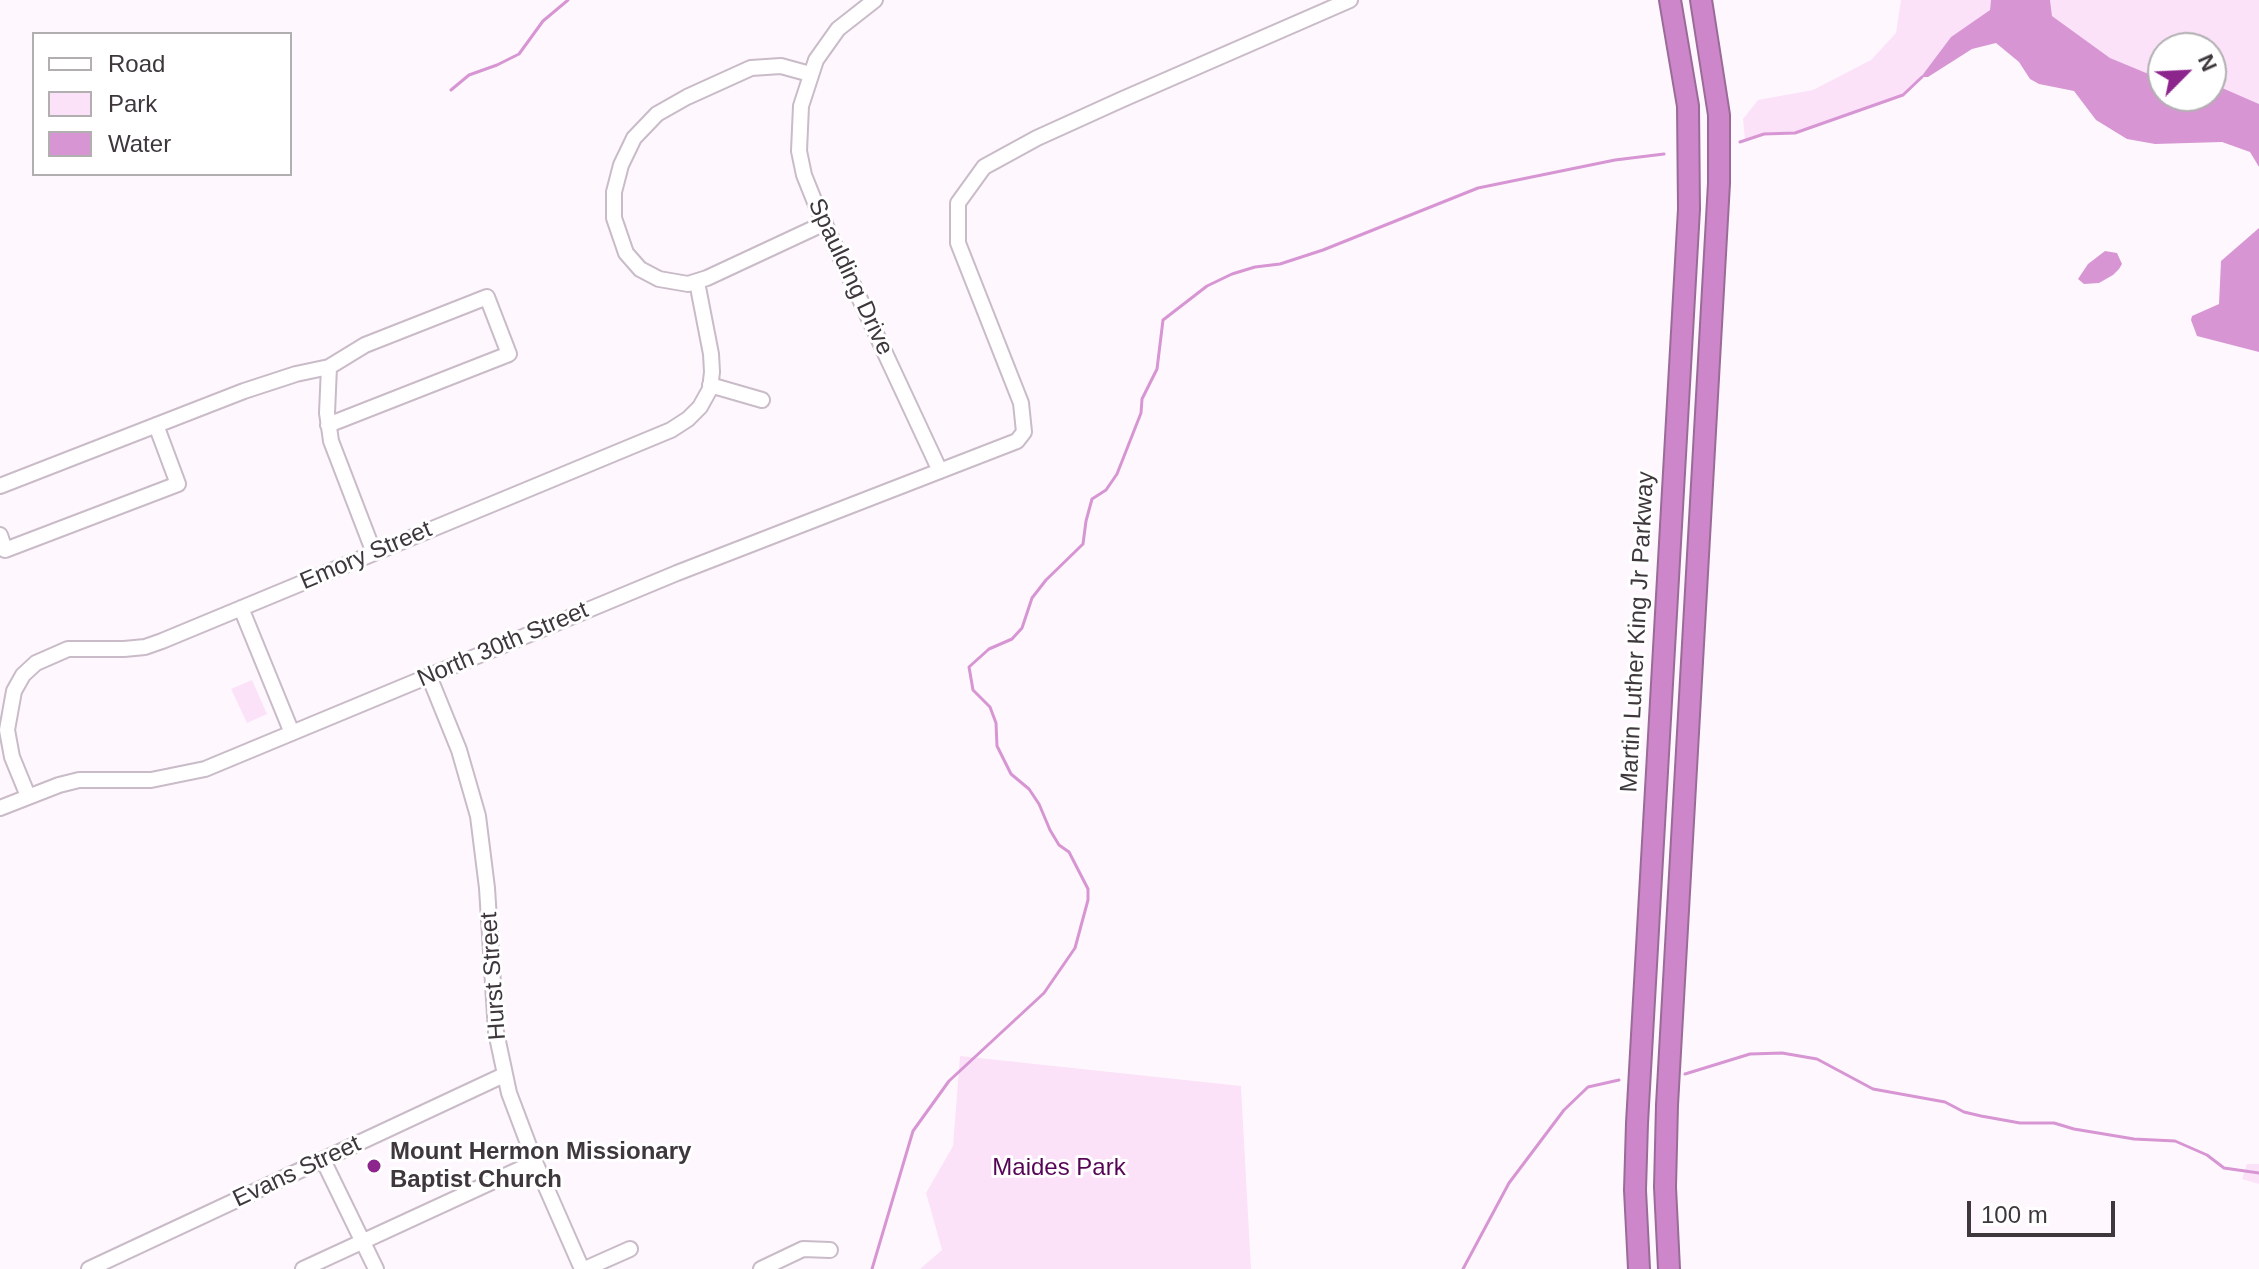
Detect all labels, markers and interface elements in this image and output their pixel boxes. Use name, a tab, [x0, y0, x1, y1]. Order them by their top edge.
legend	[32, 32, 292, 176]
north arrow	[2147, 32, 2227, 112]
text: Road	[108, 50, 165, 77]
text: N	[2193, 50, 2222, 75]
text: Park	[108, 90, 157, 117]
text: Water	[108, 130, 171, 157]
street label: Spaulding Drive	[801, 194, 899, 360]
street label: Martin Luther King Jr Parkway	[1615, 471, 1661, 793]
street label: Emory Street	[296, 515, 436, 597]
street label: North 30th Street	[413, 596, 593, 694]
street label: Hurst Street	[475, 911, 513, 1041]
street label: Evans Street	[229, 1130, 365, 1214]
place label: Mount Hermon Missionary Baptist Church	[390, 1138, 691, 1194]
park label: Maides Park	[992, 1154, 1126, 1182]
marker: Mount Hermon Missionary Baptist Church	[365, 1157, 383, 1175]
scale bar	[1971, 1185, 2119, 1235]
text: 100 m	[1981, 1201, 2048, 1228]

